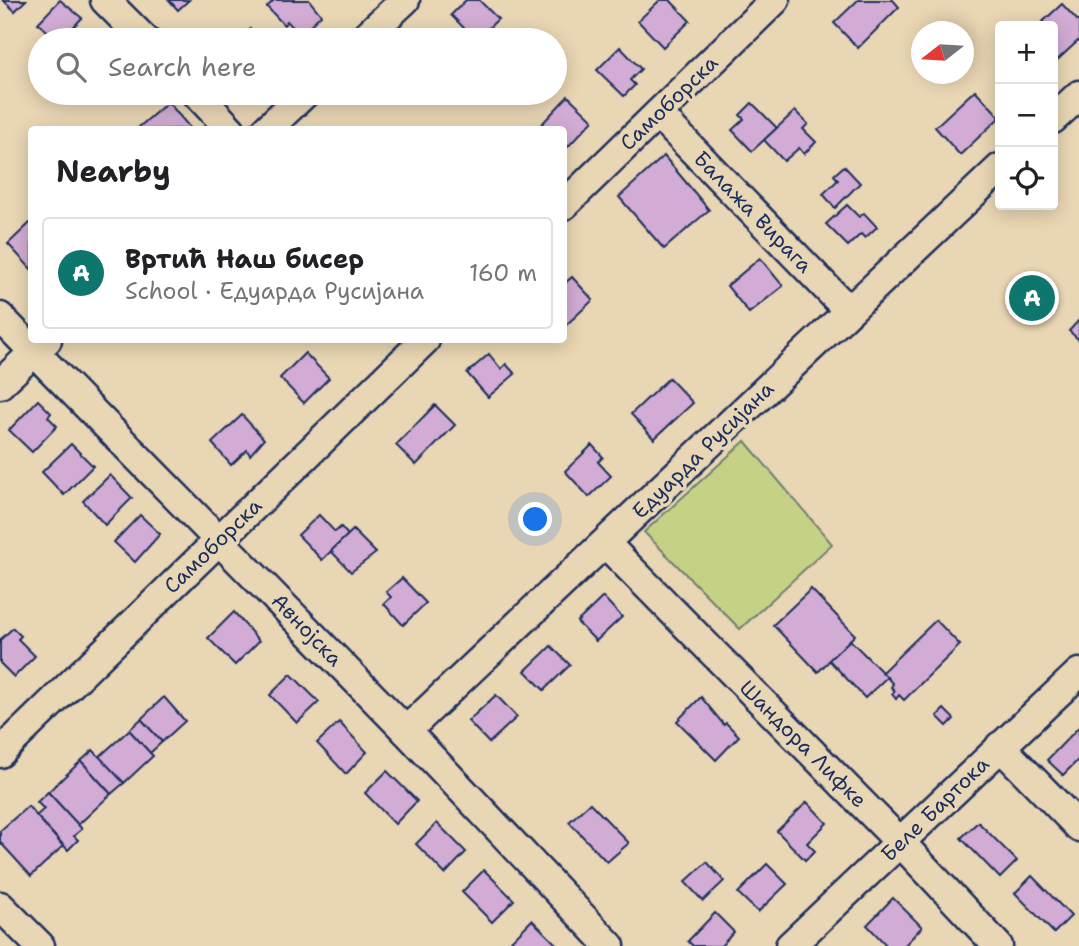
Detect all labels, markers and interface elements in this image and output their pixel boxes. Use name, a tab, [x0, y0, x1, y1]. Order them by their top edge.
north arrow	[911, 21, 974, 84]
map controls	[995, 21, 1058, 210]
button: +	[995, 21, 1058, 84]
search box	[28, 28, 567, 105]
icon: search	[52, 48, 90, 86]
text: Search here	[108, 49, 257, 84]
street label: Самоборска	[614, 49, 724, 157]
button: −	[995, 84, 1058, 147]
street label: Балажа Вирага	[688, 145, 818, 279]
button: locate	[995, 147, 1058, 210]
text: Nearby	[56, 151, 171, 192]
text: Вртић Наш бисер	[125, 241, 364, 276]
text: A	[72, 258, 90, 288]
text: 160 m	[469, 258, 537, 288]
pin: A	[1009, 272, 1055, 324]
text: School · Едуарда Русијана	[125, 276, 424, 306]
street label: Едуарда Русијана	[626, 375, 780, 525]
street label: Самоборска	[158, 492, 268, 600]
your location	[518, 502, 552, 536]
street label: Авнојска	[265, 587, 349, 673]
street label: Шандора Лифке	[733, 674, 873, 814]
street label: Беле Бартока	[875, 750, 995, 868]

